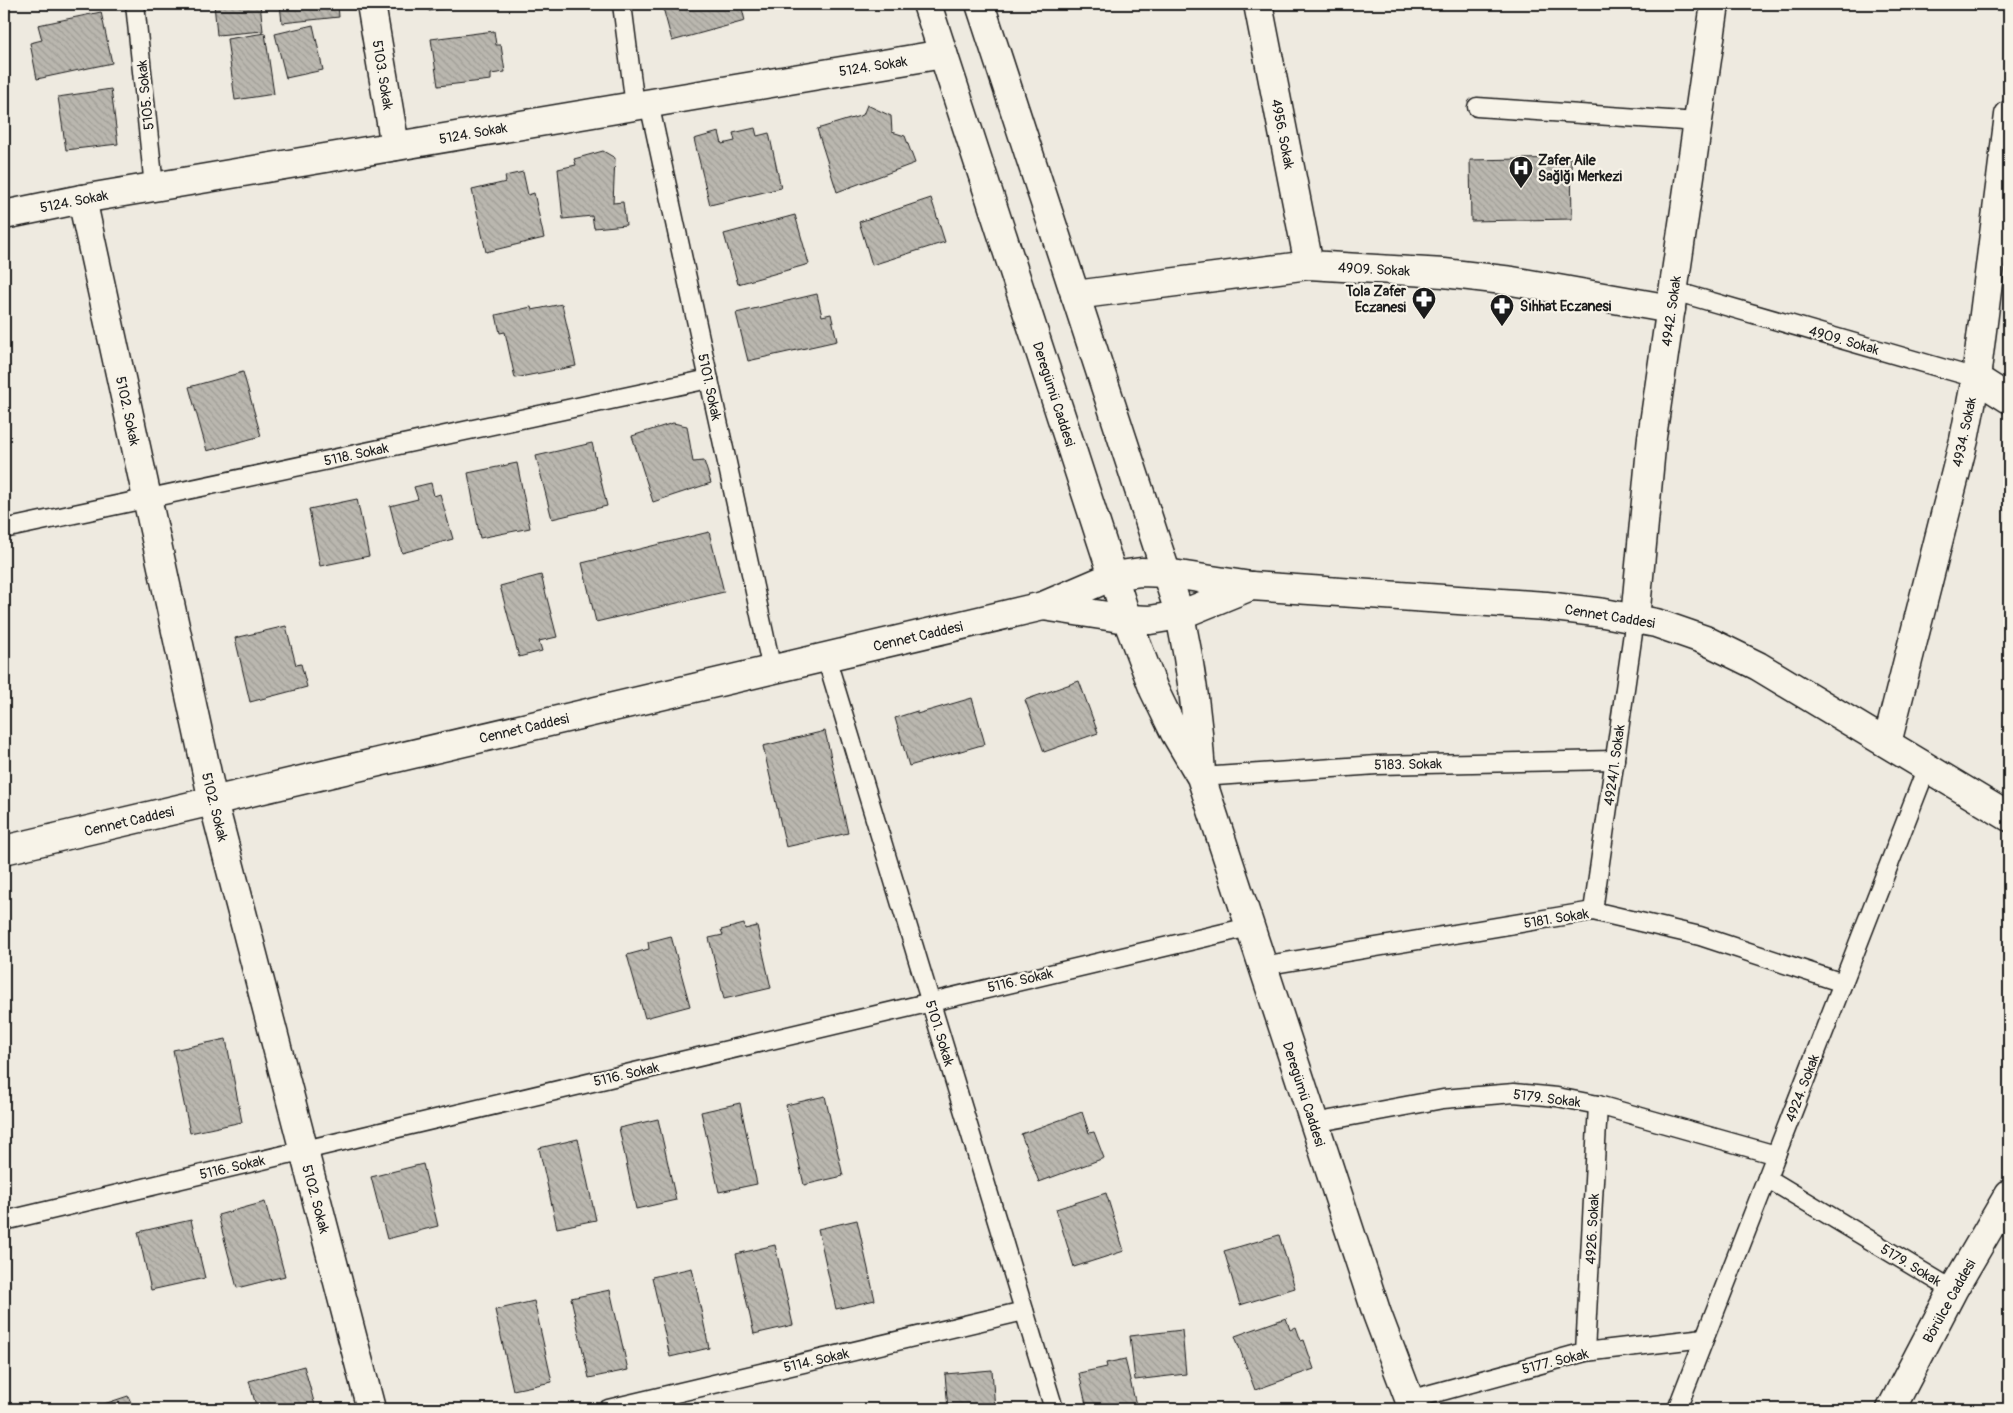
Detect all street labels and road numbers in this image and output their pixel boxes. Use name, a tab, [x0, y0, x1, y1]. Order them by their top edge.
street label: 5103. Sokak	[369, 39, 396, 111]
street label: 5124. Sokak	[838, 53, 909, 80]
street label: 5105. Sokak	[133, 59, 158, 131]
street label: 4956. Sokak	[1267, 98, 1298, 171]
street label: 5124. Sokak	[438, 119, 509, 148]
street label: 5124. Sokak	[39, 187, 110, 216]
street label: 4909. Sokak	[1338, 259, 1411, 280]
street label: 4942. Sokak	[1658, 274, 1685, 348]
street label: 4909. Sokak	[1807, 322, 1881, 359]
street label: Deregümü Caddesi	[1029, 340, 1079, 449]
street label: 5101. Sokak	[694, 352, 725, 422]
street label: 5102. Sokak	[112, 375, 143, 447]
street label: 4934. Sokak	[1949, 395, 1980, 469]
street label: 5118. Sokak	[322, 439, 390, 470]
street label: Cennet Caddesi	[1563, 601, 1657, 632]
street label: Cennet Caddesi	[872, 618, 965, 655]
street label: Cennet Caddesi	[478, 710, 571, 747]
street label: 4924/1. Sokak	[1600, 723, 1629, 807]
street label: 5183. Sokak	[1374, 755, 1442, 774]
street label: 5102. Sokak	[198, 771, 231, 843]
street label: Cennet Caddesi	[83, 803, 176, 840]
street label: 5181. Sokak	[1522, 905, 1590, 932]
street label: 5116. Sokak	[986, 965, 1055, 996]
street label: 5101. Sokak	[921, 998, 958, 1068]
street label: Deregümü Caddesi	[1279, 1040, 1329, 1149]
street label: 4924. Sokak	[1782, 1052, 1823, 1124]
street label: 5116. Sokak	[592, 1059, 661, 1090]
street label: 5179. Sokak	[1512, 1086, 1582, 1111]
street label: 5116. Sokak	[198, 1152, 267, 1183]
street label: 5102. Sokak	[298, 1163, 333, 1235]
street label: 4926. Sokak	[1582, 1193, 1603, 1265]
street label: 5179. Sokak	[1877, 1241, 1944, 1290]
street label: Börülce Caddesi	[1919, 1256, 1980, 1346]
street label: 5114. Sokak	[782, 1345, 851, 1376]
street label: 5177. Sokak	[1520, 1345, 1590, 1378]

